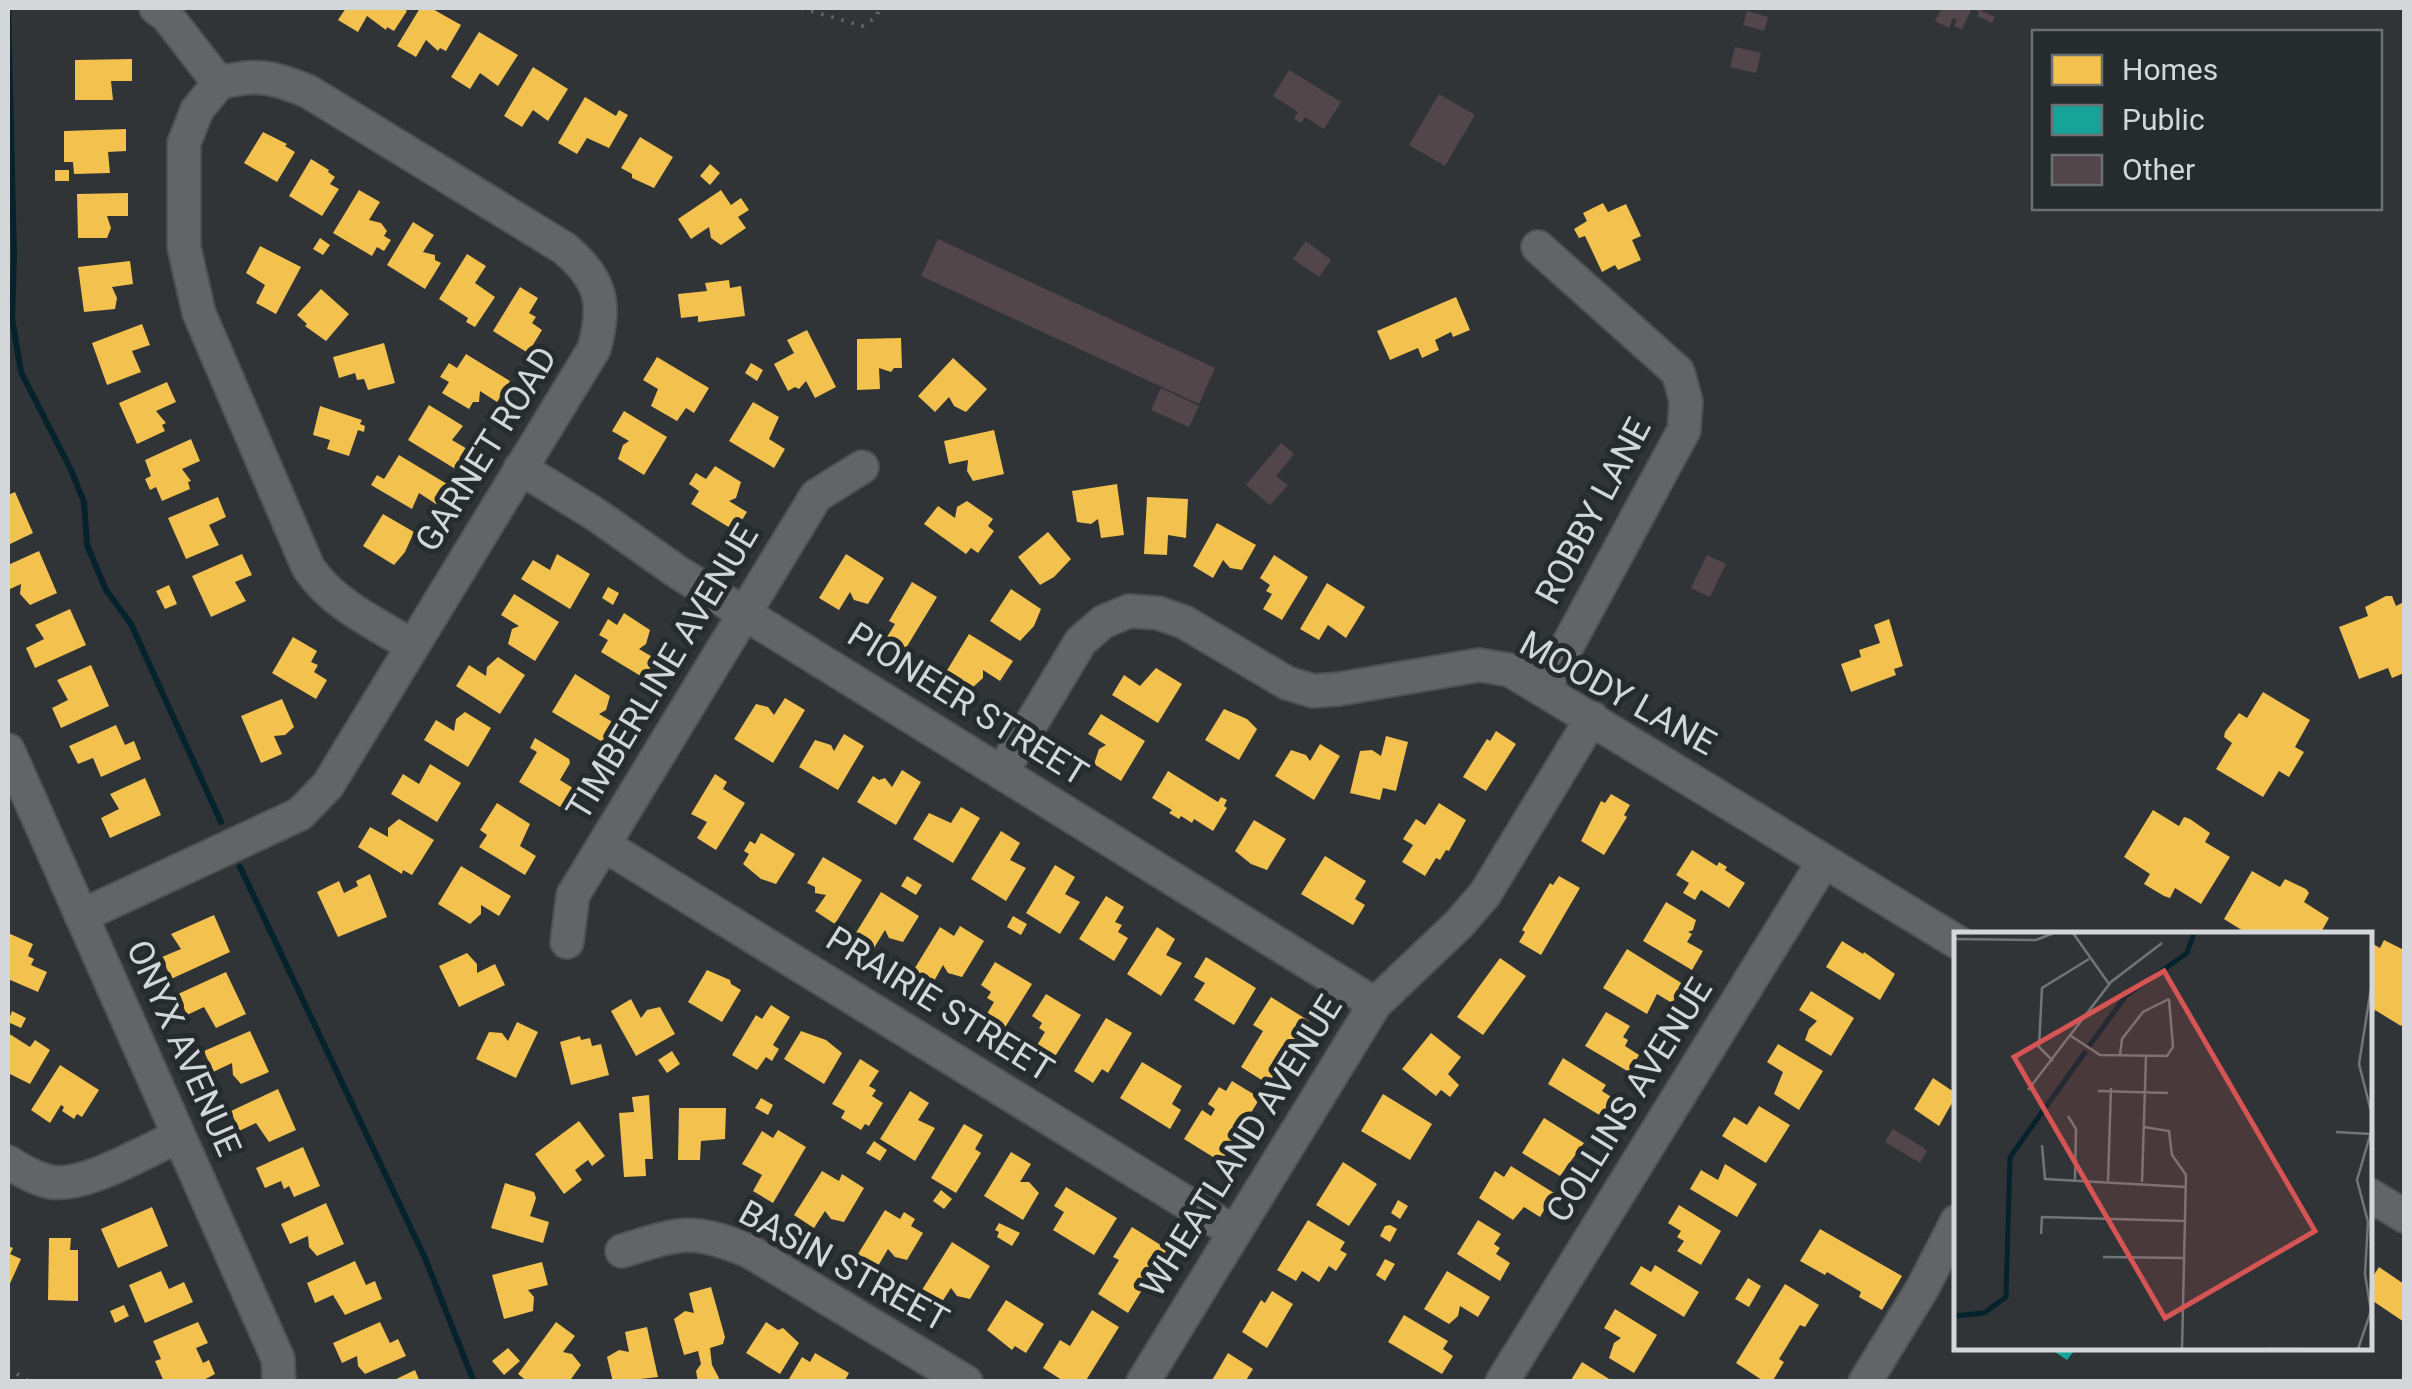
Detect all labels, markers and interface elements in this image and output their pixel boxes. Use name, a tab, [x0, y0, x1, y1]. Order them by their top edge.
legend	[2032, 30, 2382, 210]
text: Homes	[2122, 52, 2218, 87]
text: Public	[2122, 102, 2205, 137]
text: Other	[2122, 152, 2195, 187]
street label: GARNET ROAD	[407, 339, 566, 559]
street label: ROBBY LANE	[1527, 411, 1660, 611]
street label: TIMBERLINE AVENUE	[558, 517, 767, 827]
street label: PIONEER STREET	[840, 614, 1095, 795]
street label: MOODY LANE	[1513, 623, 1723, 764]
street label: PRAIRIE STREET	[819, 918, 1061, 1091]
inset map	[1954, 932, 2372, 1349]
street label: ONYX AVENUE	[118, 934, 249, 1162]
street label: COLLINS AVENUE	[1538, 971, 1721, 1230]
street label: WHEATLAND AVENUE	[1132, 988, 1351, 1304]
street label: BASIN STREET	[732, 1192, 956, 1341]

